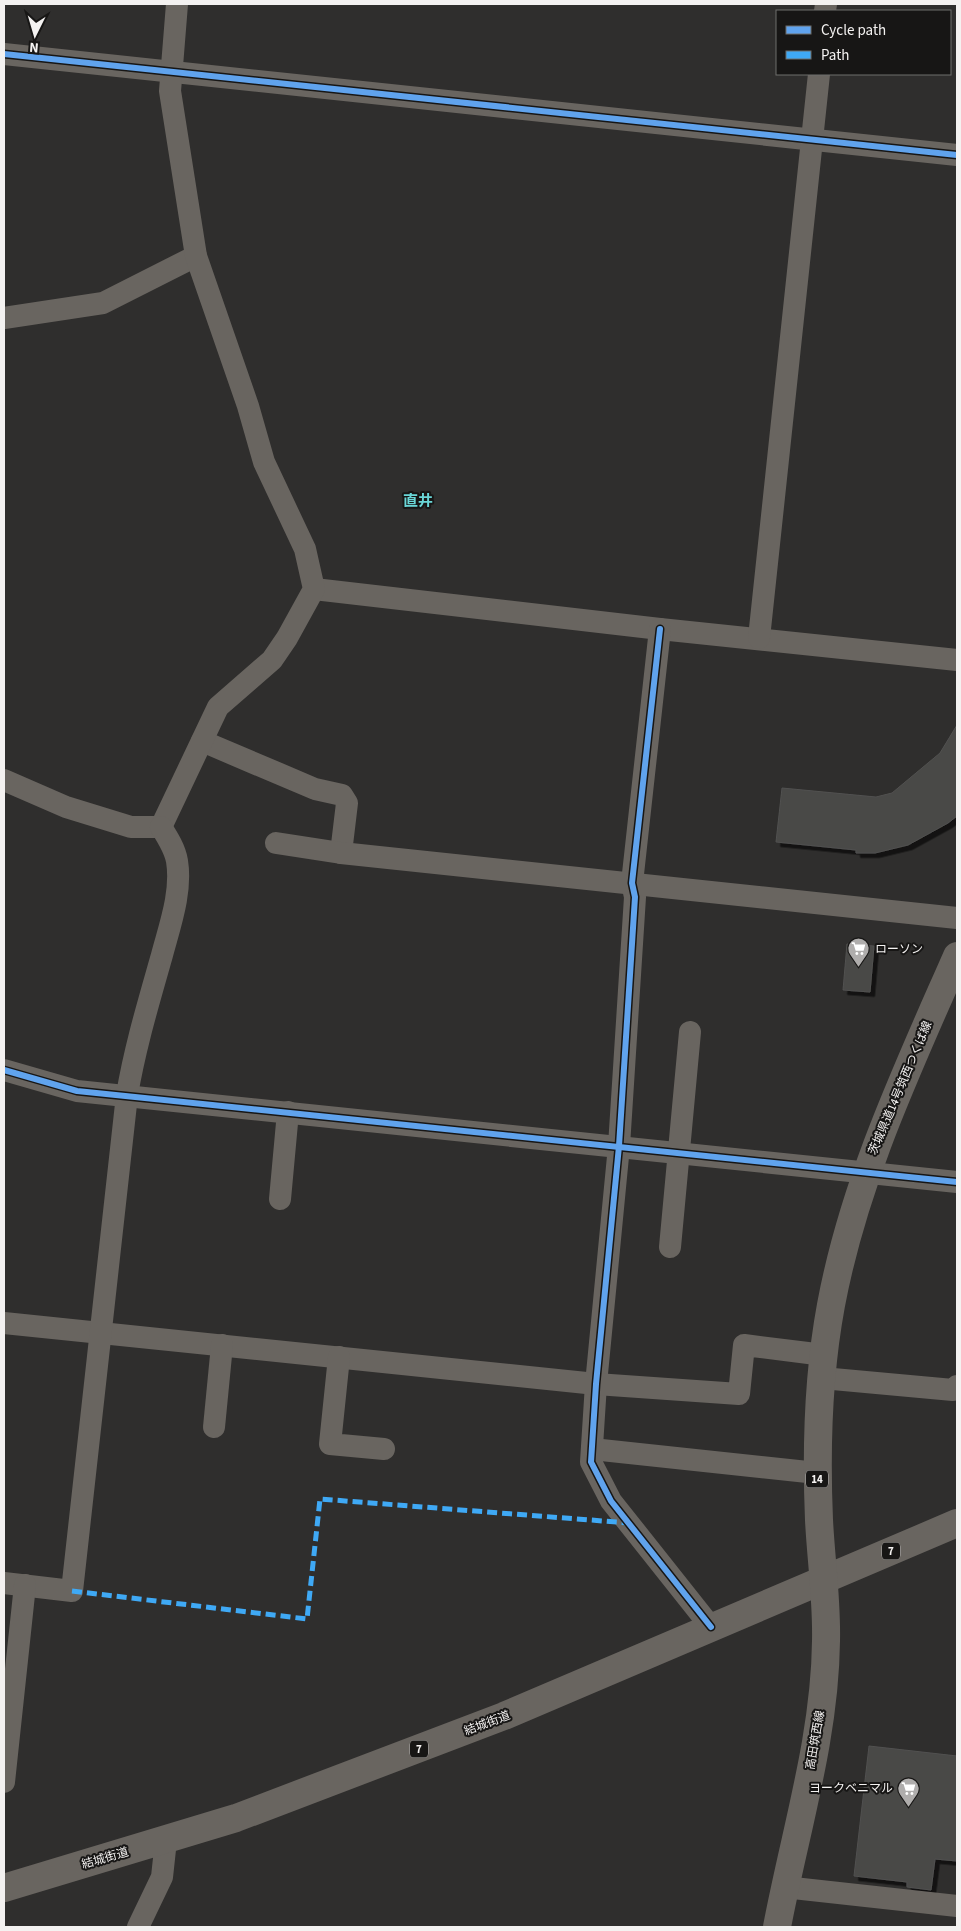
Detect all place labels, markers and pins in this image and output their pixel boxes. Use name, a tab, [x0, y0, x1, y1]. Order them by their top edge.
supermarket icon: ローソン	[847, 937, 871, 968]
place label: ローソン	[875, 941, 923, 958]
supermarket icon: ヨークベニマル	[897, 1776, 921, 1807]
place label: ヨークベニマル	[809, 1780, 893, 1797]

